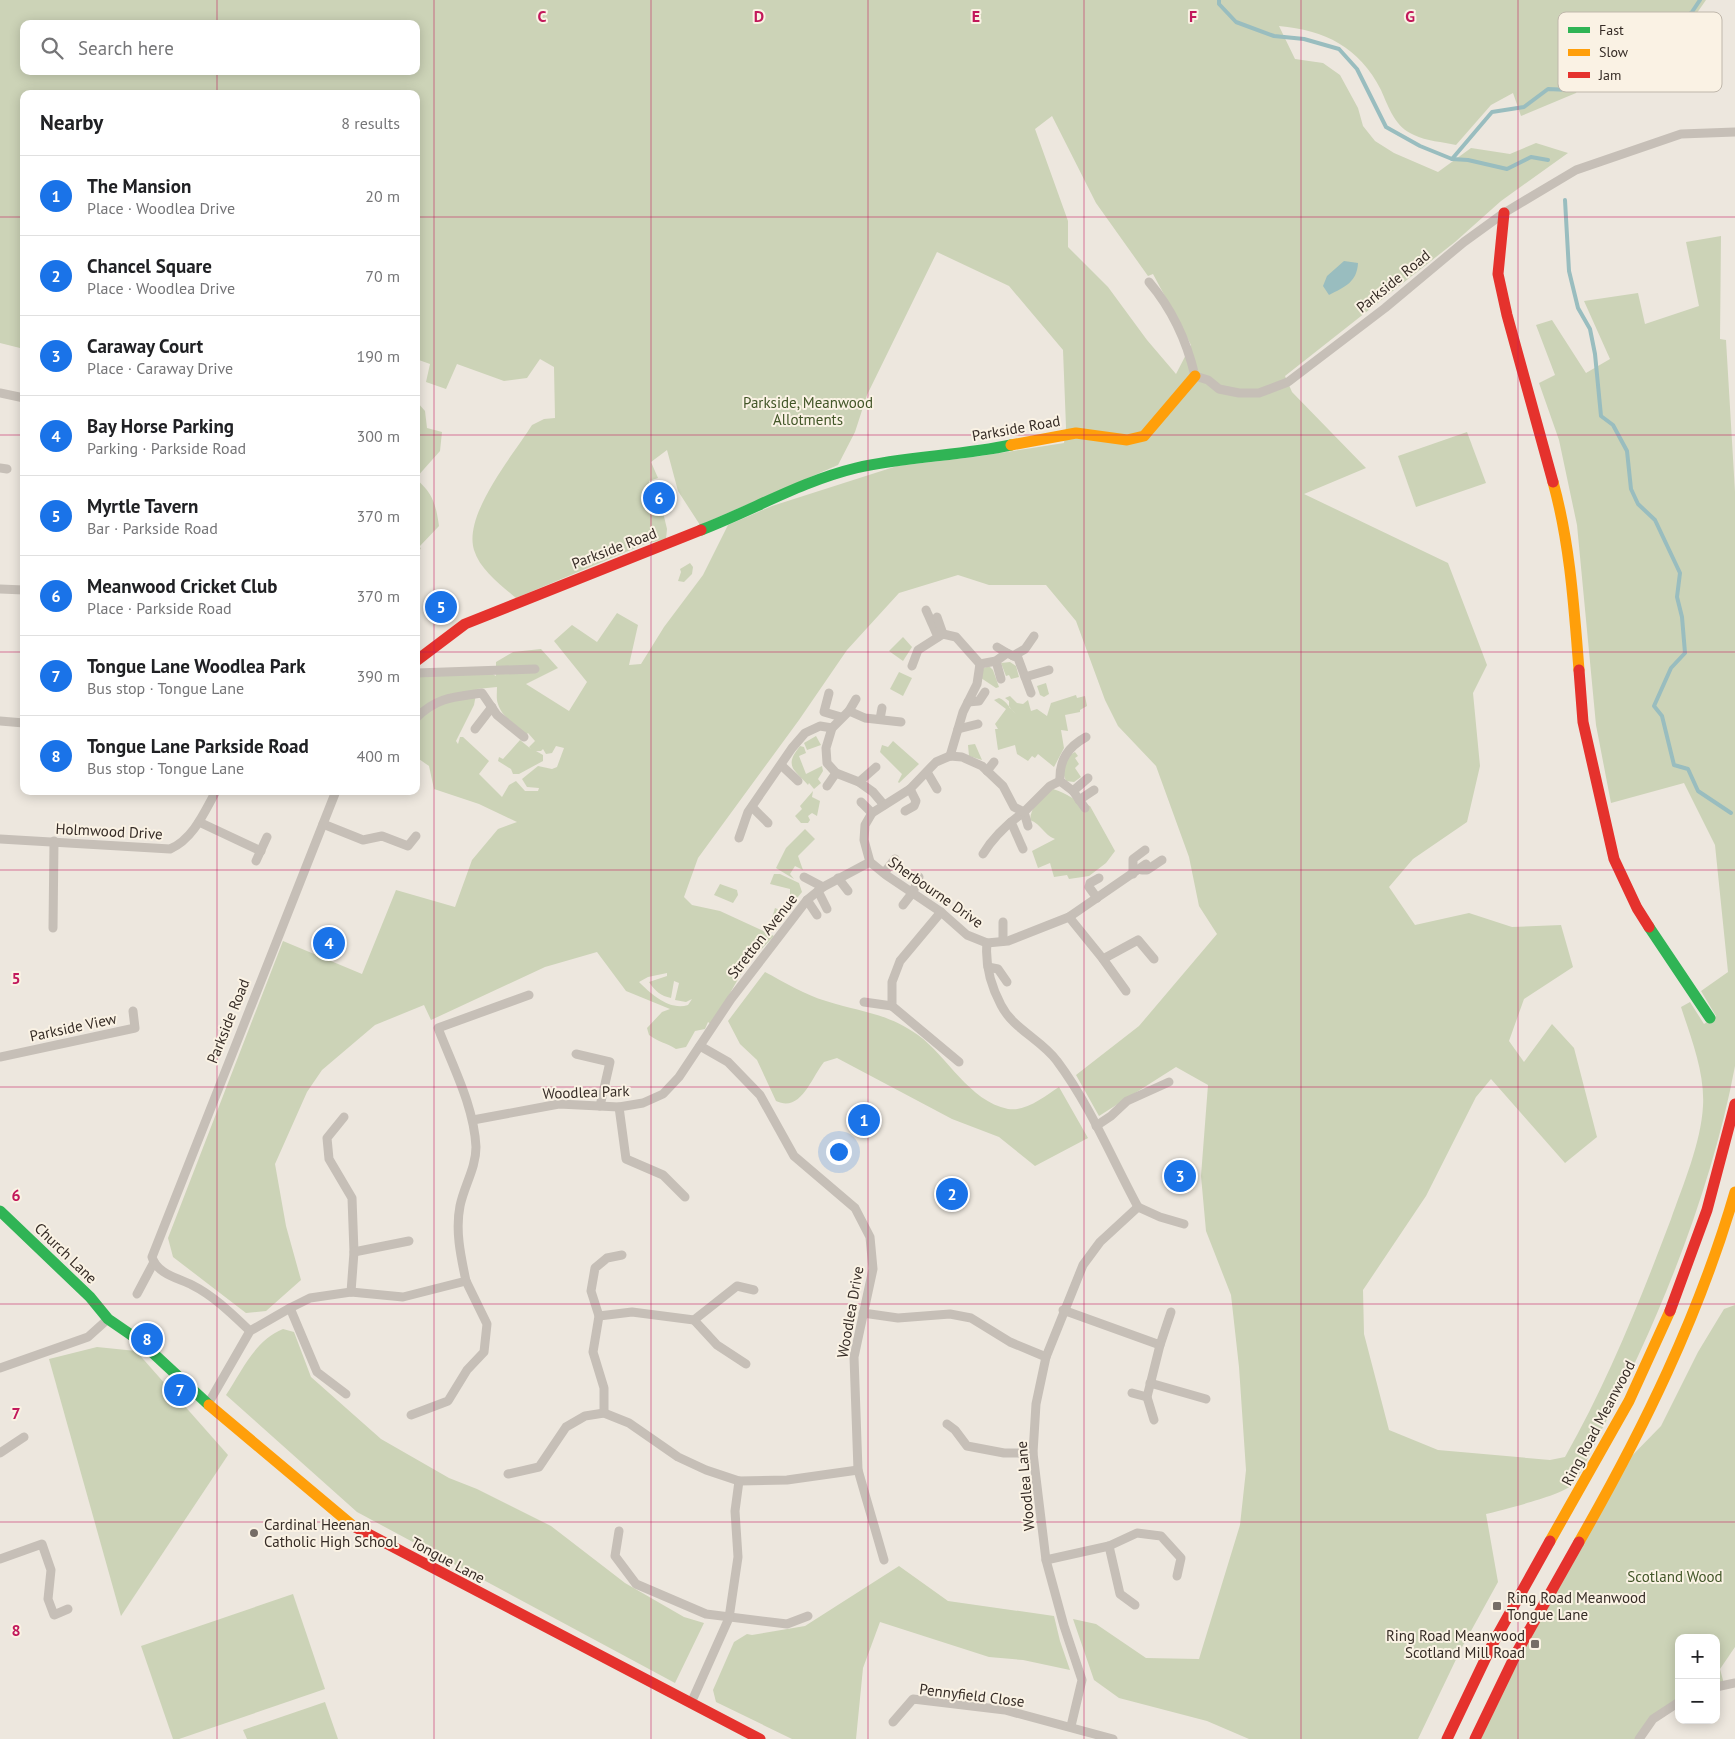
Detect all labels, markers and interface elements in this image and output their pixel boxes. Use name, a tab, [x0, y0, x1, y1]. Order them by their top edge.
text: C	[538, 6, 547, 26]
text: D	[754, 6, 764, 26]
text: E	[972, 6, 980, 26]
text: F	[1189, 6, 1197, 26]
text: G	[1405, 6, 1415, 26]
legend	[1558, 12, 1722, 92]
search box	[20, 20, 420, 75]
text: Fast	[1599, 21, 1624, 39]
icon: search	[38, 34, 66, 62]
text: Search here	[78, 36, 174, 60]
text: Slow	[1599, 43, 1629, 61]
text: Jam	[1598, 66, 1621, 84]
text: Nearby	[40, 109, 103, 136]
text: 8 results	[341, 113, 400, 133]
text: The Mansion	[87, 174, 191, 198]
text: 1	[51, 186, 61, 206]
text: 20 m	[365, 186, 400, 206]
text: Place · Woodlea Drive	[87, 198, 235, 218]
street label: Parkside Road	[1352, 245, 1434, 317]
text: Chancel Square	[87, 254, 212, 278]
text: 2	[51, 266, 61, 286]
text: 70 m	[365, 266, 400, 286]
text: Place · Woodlea Drive	[87, 278, 235, 298]
text: Caraway Court	[87, 334, 203, 358]
text: 3	[51, 346, 61, 366]
text: 190 m	[357, 346, 400, 366]
text: Place · Caraway Drive	[87, 358, 233, 378]
park label: Parkside, Meanwood Allotments	[743, 393, 873, 429]
street label: Parkside Road	[970, 411, 1062, 445]
text: Bay Horse Parking	[87, 414, 234, 438]
text: 4	[51, 426, 61, 446]
text: 300 m	[357, 426, 400, 446]
text: Parking · Parkside Road	[87, 438, 246, 458]
pin: 6	[643, 479, 675, 517]
text: Myrtle Tavern	[87, 494, 198, 518]
text: 5	[51, 506, 61, 526]
text: 370 m	[357, 506, 400, 526]
text: Bar · Parkside Road	[87, 518, 218, 538]
street label: Parkside Road	[569, 523, 659, 573]
text: Meanwood Cricket Club	[87, 574, 277, 598]
text: 6	[51, 586, 61, 606]
text: 370 m	[357, 586, 400, 606]
pin: 5	[425, 588, 457, 626]
text: Place · Parkside Road	[87, 598, 232, 618]
text: Tongue Lane Woodlea Park	[87, 654, 306, 678]
text: 7	[51, 666, 61, 686]
text: 390 m	[357, 666, 400, 686]
text: Bus stop · Tongue Lane	[87, 678, 244, 698]
text: Tongue Lane Parkside Road	[87, 734, 309, 758]
text: 8	[51, 746, 61, 766]
text: 400 m	[357, 746, 400, 766]
text: Bus stop · Tongue Lane	[87, 758, 244, 778]
street label: Holmwood Drive	[55, 819, 163, 843]
street label: Sherbourne Drive	[885, 852, 987, 932]
street label: Stretton Avenue	[723, 890, 801, 982]
pin: 4	[313, 924, 345, 962]
text: 5	[11, 968, 21, 988]
street label: Parkside Road	[202, 976, 254, 1066]
street label: Parkside View	[28, 1009, 118, 1045]
street label: Woodlea Park	[542, 1081, 631, 1103]
pin: 1	[848, 1101, 880, 1139]
your location	[826, 1139, 852, 1165]
pin: 3	[1164, 1157, 1196, 1195]
pin: 2	[936, 1175, 968, 1213]
text: 6	[11, 1185, 21, 1205]
street label: Church Lane	[31, 1218, 101, 1288]
street label: Woodlea Drive	[833, 1265, 867, 1359]
pin: 8	[131, 1320, 163, 1358]
street label: Ring Road Meanwood	[1557, 1357, 1639, 1489]
pin: 7	[164, 1371, 196, 1409]
text: 7	[11, 1403, 21, 1423]
street label: Woodlea Lane	[1012, 1440, 1038, 1532]
place label: Cardinal Heenan Catholic High School	[264, 1515, 398, 1551]
marker: Cardinal Heenan Catholic High School	[248, 1527, 260, 1539]
street label: Tongue Lane	[408, 1533, 488, 1587]
park label: Scotland Wood	[1627, 1567, 1723, 1586]
place label: Ring Road Meanwood Tongue Lane	[1507, 1588, 1646, 1624]
marker: Ring Road Meanwood Tongue Lane	[1491, 1600, 1503, 1612]
text: 8	[11, 1620, 21, 1640]
place label: Ring Road Meanwood Scotland Mill Road	[1386, 1626, 1525, 1662]
map controls	[1675, 1634, 1720, 1724]
button: +	[1675, 1634, 1720, 1679]
marker: Ring Road Meanwood Scotland Mill Road	[1529, 1638, 1541, 1650]
street label: Pennyfield Close	[918, 1679, 1026, 1711]
button: −	[1675, 1679, 1720, 1724]

